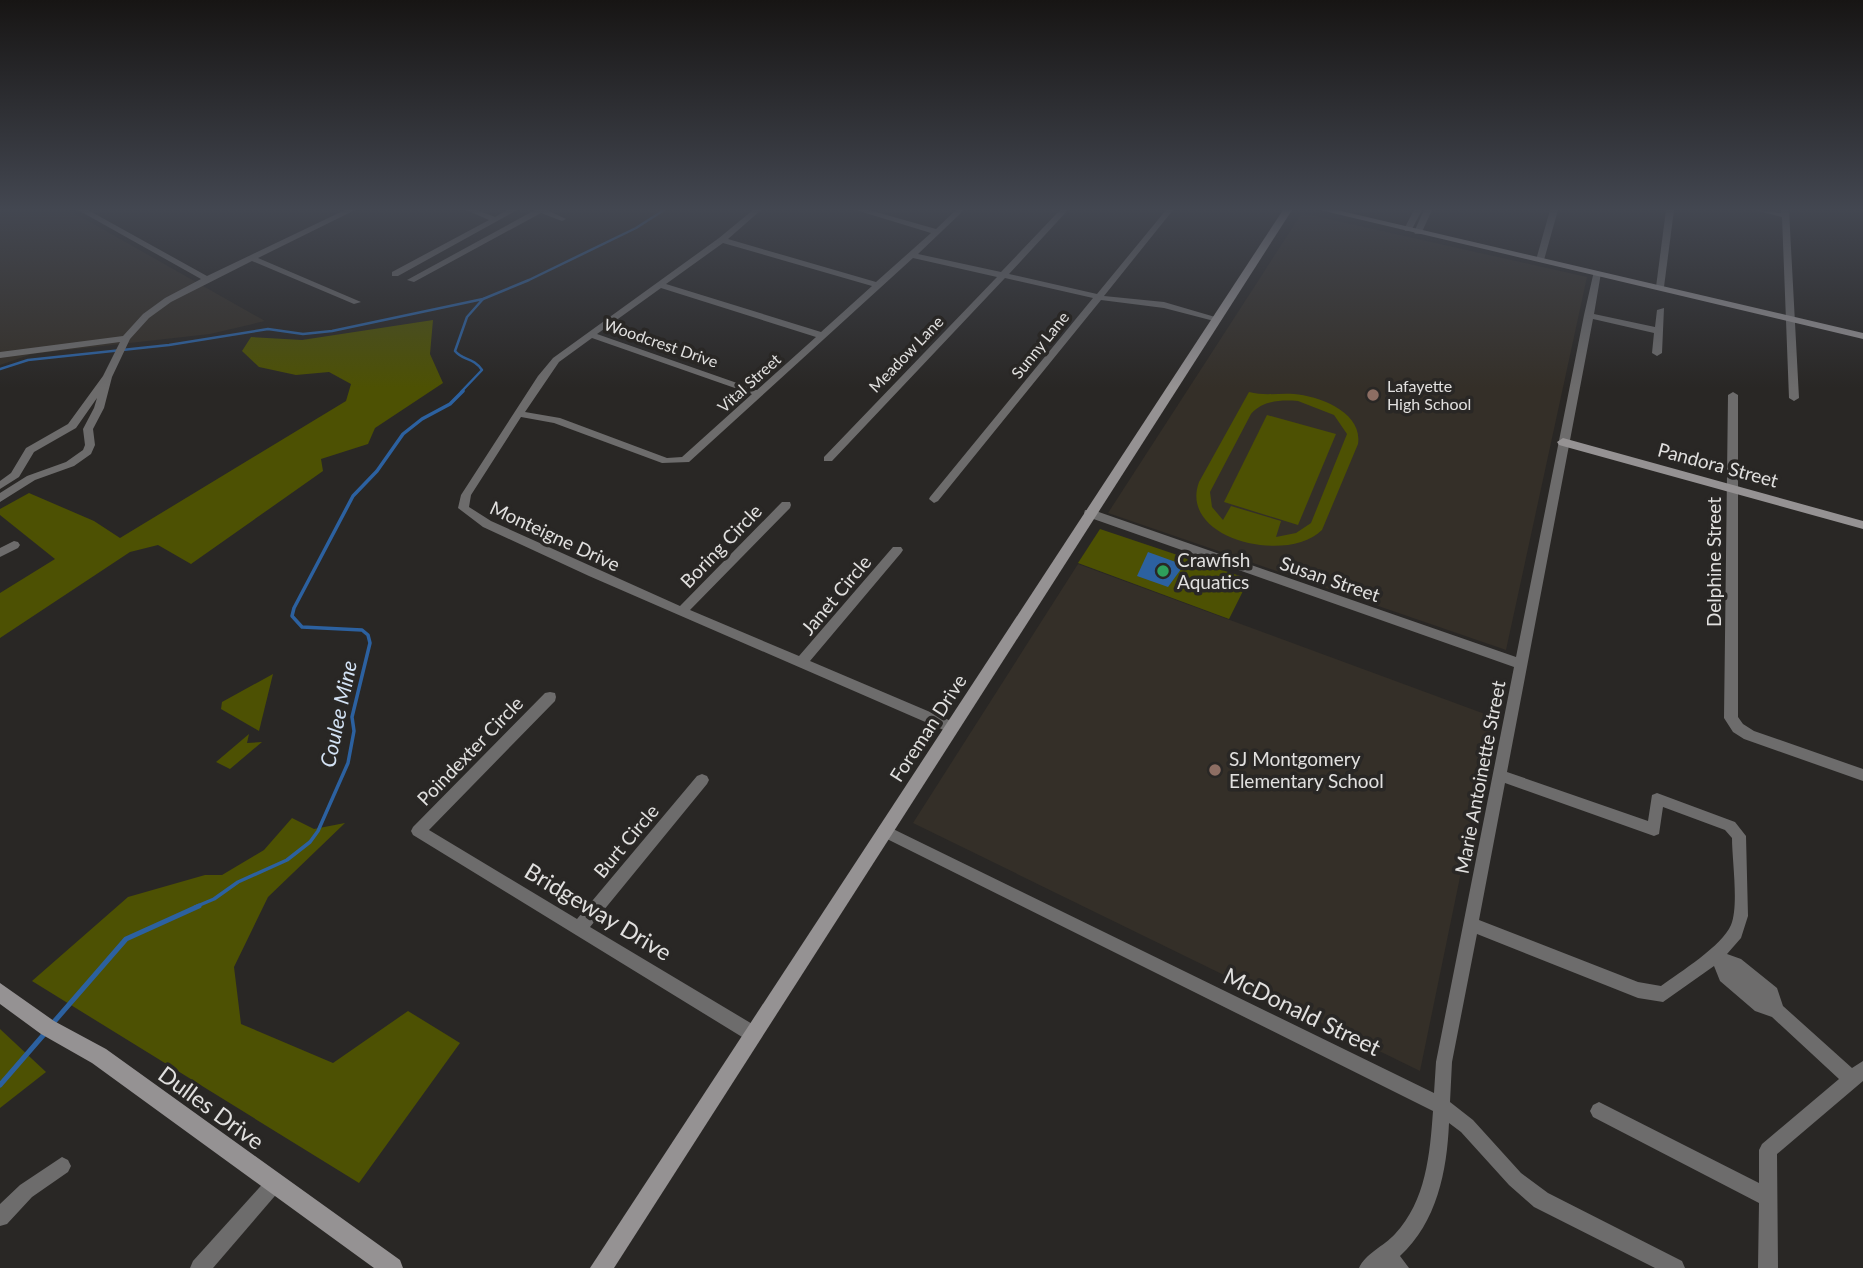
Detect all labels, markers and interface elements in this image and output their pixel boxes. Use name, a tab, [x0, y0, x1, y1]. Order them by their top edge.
street label: Sunny Lane	[1007, 307, 1072, 382]
street label: Meadow Lane	[864, 312, 947, 396]
street label: Woodcrest Drive	[602, 314, 721, 371]
street label: Vital Street	[713, 349, 784, 416]
place label: Lafayette High School	[1387, 376, 1471, 413]
marker: Lafayette High School	[1365, 387, 1381, 403]
street label: Pandora Street	[1655, 437, 1781, 492]
street label: Monteigne Drive	[487, 495, 624, 576]
street label: Delphine Street	[1702, 497, 1725, 627]
street label: Boring Circle	[675, 499, 766, 592]
place label: Crawfish Aquatics	[1177, 548, 1250, 593]
street label: Janet Circle	[796, 550, 876, 639]
street label: Susan Street	[1277, 551, 1383, 606]
marker: Crawfish Aquatics	[1155, 563, 1171, 579]
water label: Coulee Mine	[314, 658, 361, 769]
street label: Foreman Drive	[884, 670, 971, 786]
street label: Marie Antoinette Street	[1449, 678, 1510, 875]
street label: Poindexter Circle	[412, 691, 527, 810]
place label: SJ Montgomery Elementary School	[1229, 747, 1384, 792]
marker: SJ Montgomery Elementary School	[1207, 762, 1223, 778]
street label: Burt Circle	[588, 799, 663, 882]
street label: Bridgeway Drive	[520, 856, 677, 966]
street label: McDonald Street	[1219, 961, 1386, 1062]
street label: Dulles Drive	[153, 1059, 270, 1155]

